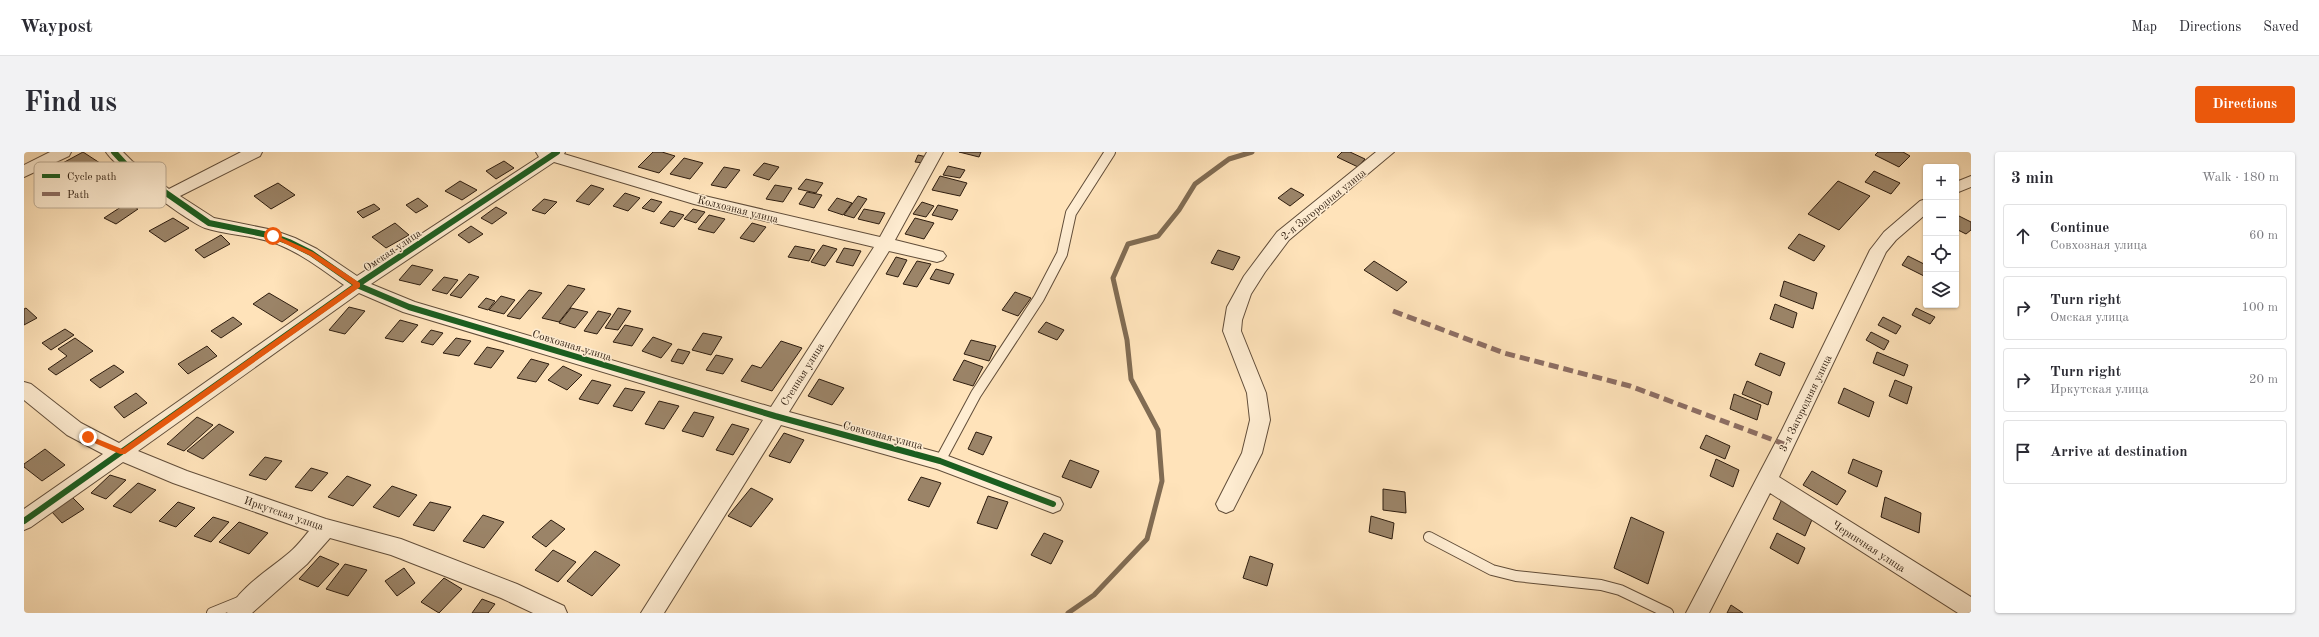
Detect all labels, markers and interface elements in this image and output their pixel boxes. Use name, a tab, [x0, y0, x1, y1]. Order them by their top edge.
text: Waypost	[20, 18, 93, 37]
text: Map	[2131, 20, 2157, 34]
text: Directions	[2179, 20, 2241, 34]
text: Saved	[2263, 20, 2299, 34]
button: Directions	[2195, 86, 2295, 123]
text: Find us	[24, 90, 117, 118]
legend	[34, 162, 166, 208]
map controls	[1923, 164, 1959, 308]
button: +	[1923, 164, 1959, 200]
street label: 2-я Загородная улица	[1279, 167, 1369, 243]
text: 3 min	[2011, 170, 2054, 187]
text: Walk · 180 m	[2202, 171, 2279, 184]
text: Cycle path	[67, 172, 117, 183]
text: Path	[67, 190, 89, 201]
street label: Колхозная улица	[696, 195, 780, 226]
button: −	[1923, 200, 1959, 236]
text: Continue	[2050, 221, 2109, 236]
icon: ahead	[2012, 225, 2034, 247]
route start	[264, 227, 282, 245]
street label: Омская улица	[362, 228, 424, 274]
text: 60 m	[2249, 229, 2278, 242]
button: locate	[1923, 236, 1959, 272]
text: Совхозная улица	[2050, 239, 2147, 252]
button: layers	[1923, 272, 1959, 308]
text: Turn right	[2050, 293, 2121, 308]
icon: right	[2012, 297, 2034, 319]
text: 100 m	[2241, 301, 2278, 314]
text: Омская улица	[2050, 311, 2129, 324]
street label: Совхозная улица	[531, 329, 613, 364]
street label: Степная улица	[780, 341, 827, 408]
street label: 3-я Загородняя улица	[1778, 353, 1835, 454]
text: Turn right	[2050, 365, 2121, 380]
icon: right	[2012, 369, 2034, 391]
text: 20 m	[2249, 373, 2278, 386]
text: Иркутская улица	[2050, 383, 2149, 396]
street label: Совхозная улица	[841, 420, 924, 453]
route end	[79, 428, 97, 446]
icon: arrive	[2012, 441, 2034, 463]
text: Arrive at destination	[2050, 445, 2188, 460]
street label: Иркутская улица	[242, 496, 325, 533]
street label: Черничная улица	[1830, 520, 1907, 575]

